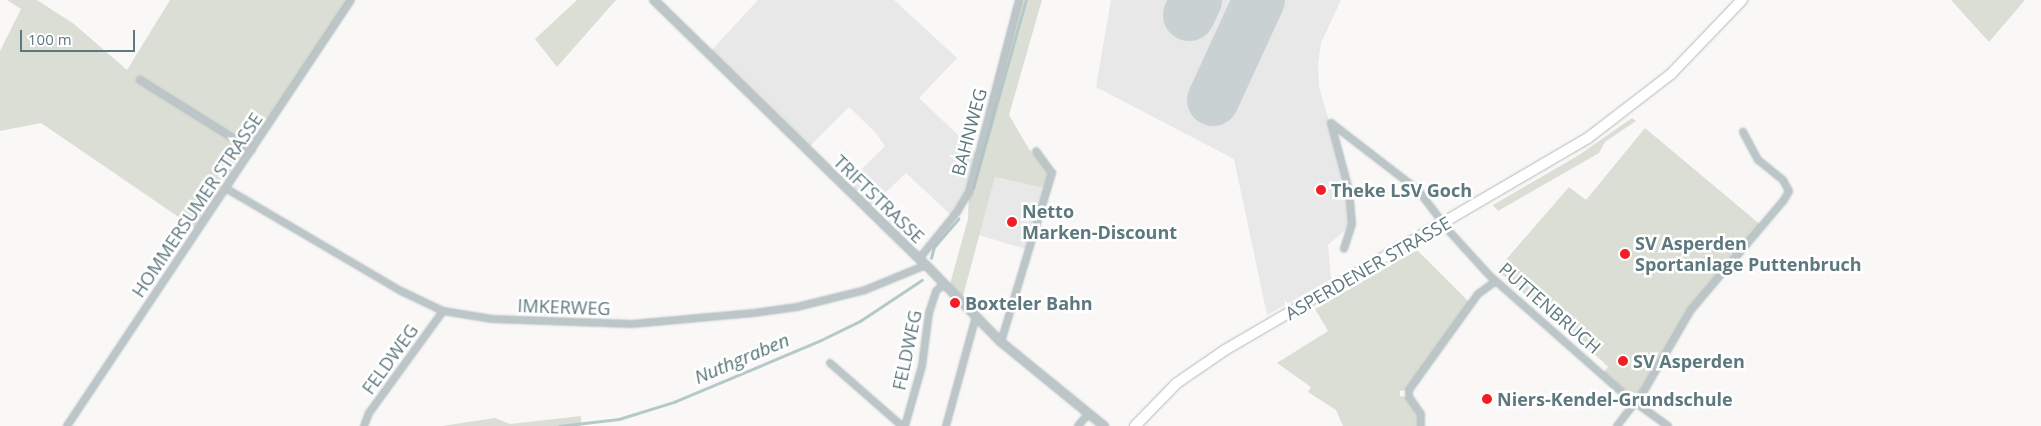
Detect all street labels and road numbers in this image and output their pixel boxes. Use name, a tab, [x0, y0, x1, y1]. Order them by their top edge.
street label: BAHNWEG	[947, 86, 991, 178]
street label: HOMMERSUMER STRASSE	[127, 109, 267, 301]
street label: TRIFTSTRASSE	[829, 150, 929, 248]
street label: ASPERDENER STRASSE	[1281, 212, 1455, 324]
street label: PUTTENBRUCH	[1495, 258, 1605, 358]
street label: IMKERWEG	[517, 295, 611, 319]
street label: FELDWEG	[888, 308, 926, 392]
street label: FELDWEG	[357, 320, 423, 398]

